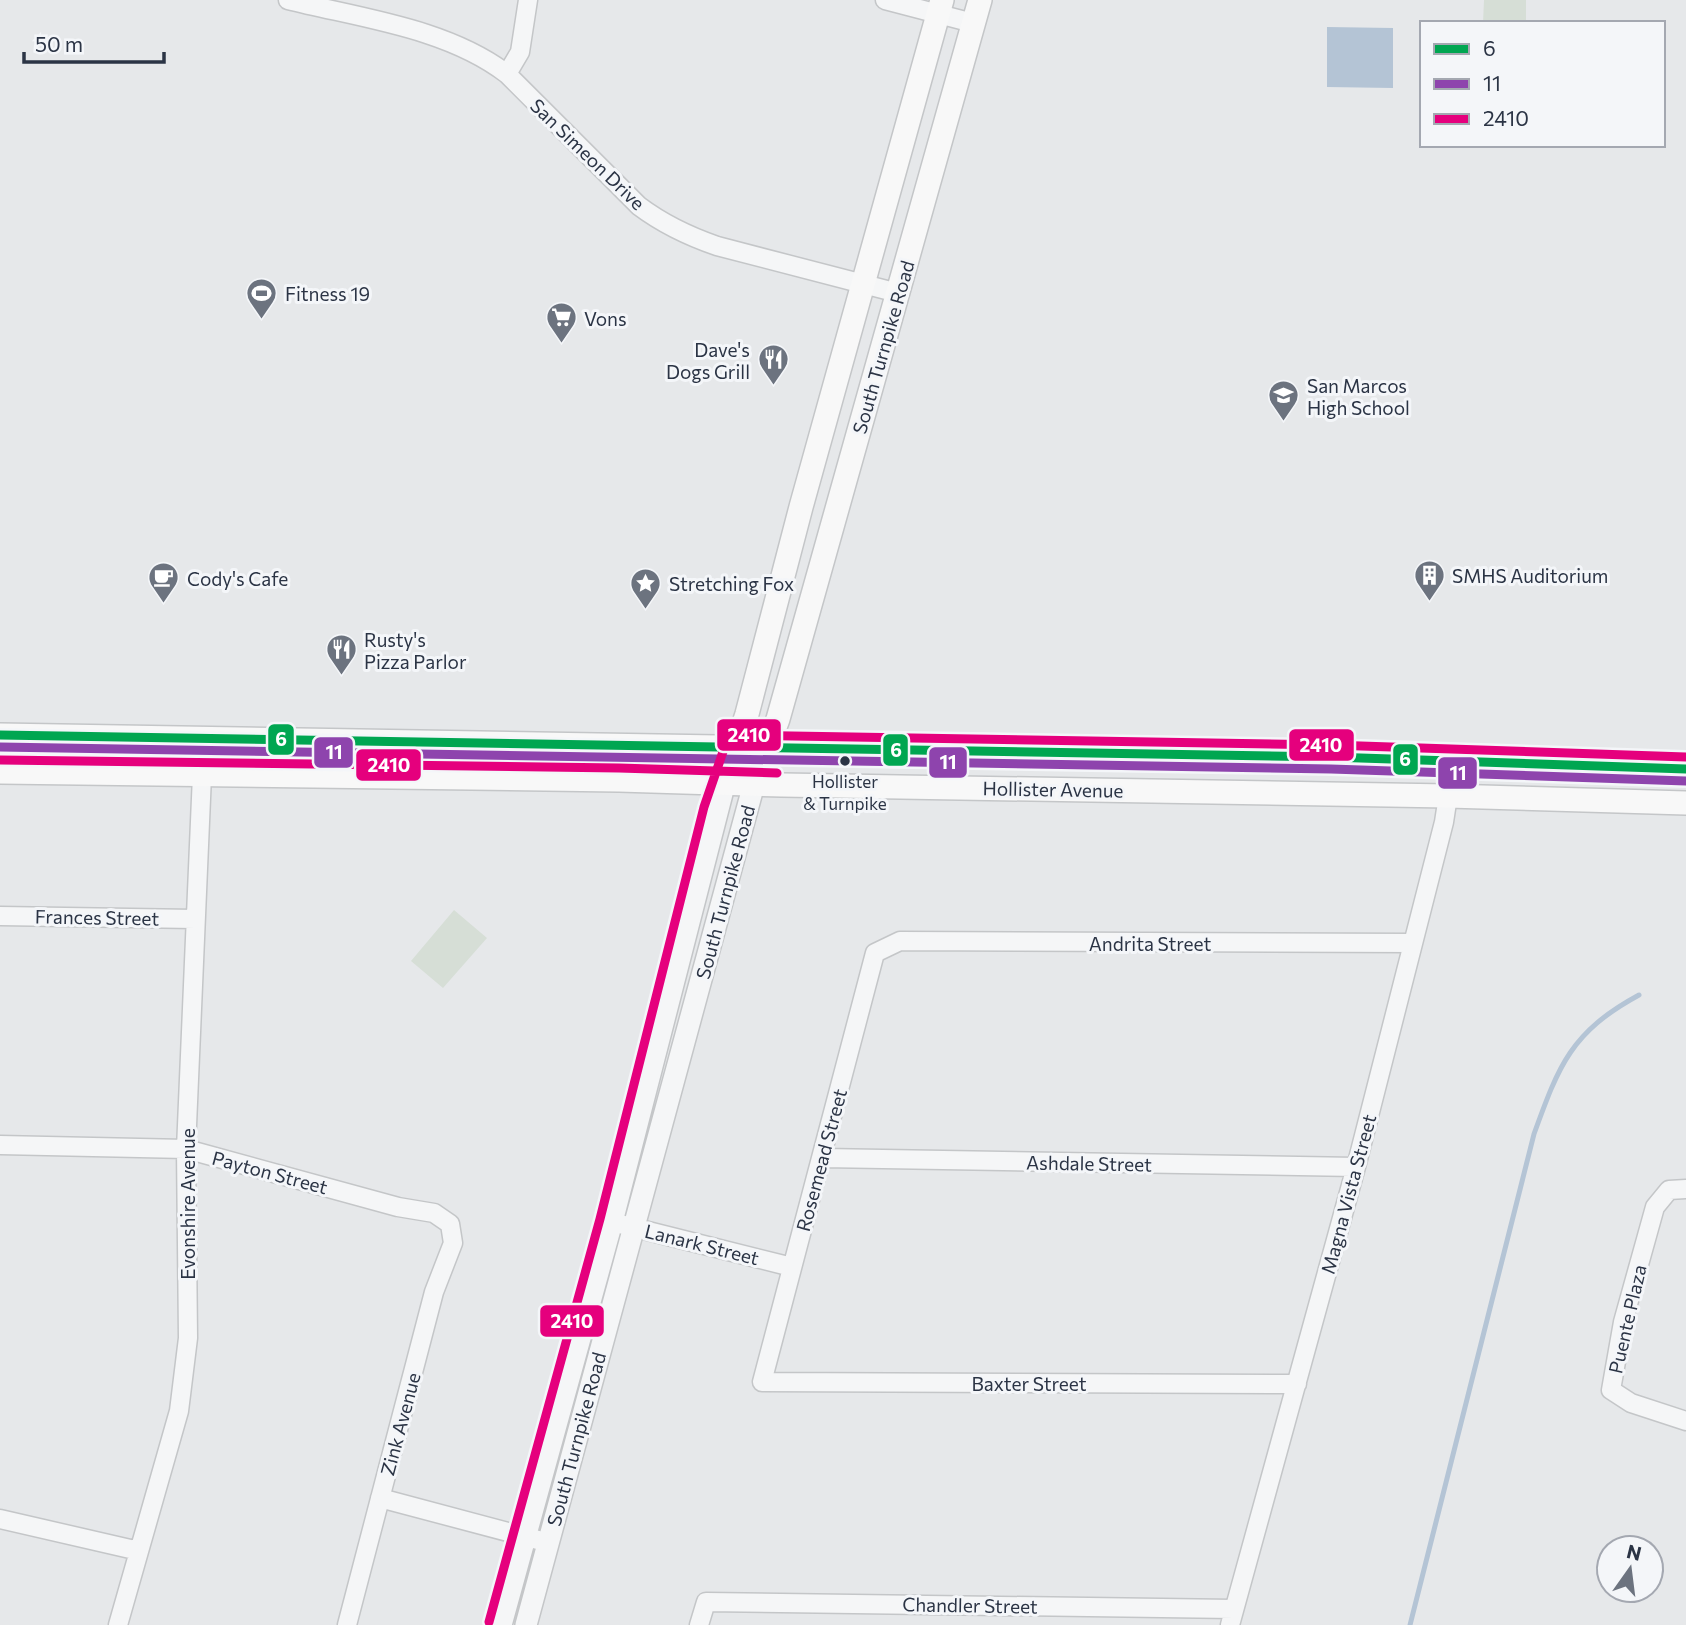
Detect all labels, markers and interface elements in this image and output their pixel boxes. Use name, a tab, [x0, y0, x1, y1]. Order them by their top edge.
scale bar	[24, 21, 164, 65]
legend	[1420, 21, 1665, 147]
text: 50 m	[35, 31, 83, 56]
text: 6	[1483, 35, 1496, 60]
text: 11	[1483, 70, 1501, 95]
street label: San Simeon Drive	[526, 94, 650, 214]
text: 2410	[1483, 105, 1529, 130]
street label: South Turnpike Road	[847, 258, 919, 436]
sports icon: Fitness 19	[245, 276, 279, 320]
place label: Fitness 19	[285, 282, 370, 305]
supermarket icon: Vons	[544, 301, 578, 345]
place label: Vons	[584, 307, 627, 330]
place label: Dave's Dogs Grill	[666, 338, 750, 383]
restaurant icon: Dave's Dogs Grill	[756, 343, 790, 387]
place label: San Marcos High School	[1307, 374, 1410, 419]
school or university icon: San Marcos High School	[1267, 379, 1301, 423]
building icon: SMHS Auditorium	[1412, 558, 1446, 602]
cafe icon: Cody's Cafe	[147, 561, 181, 605]
place label: SMHS Auditorium	[1452, 564, 1608, 587]
place icon: Stretching Fox	[629, 566, 663, 610]
place label: Cody's Cafe	[187, 567, 288, 590]
place label: Stretching Fox	[669, 572, 794, 595]
place label: Rusty's Pizza Parlor	[364, 628, 467, 673]
restaurant icon: Rusty's Pizza Parlor	[324, 633, 358, 677]
line badge: 2410	[716, 718, 782, 752]
line badge: 6	[267, 723, 295, 756]
text: 2410	[728, 723, 770, 746]
text: 6	[275, 727, 287, 750]
line badge: 2410	[1288, 728, 1355, 762]
line badge: 6	[882, 733, 909, 767]
text: 2410	[1300, 733, 1342, 756]
line badge: 11	[313, 736, 354, 769]
text: 6	[890, 738, 902, 761]
text: 11	[325, 740, 343, 763]
line badge: 6	[1392, 743, 1419, 776]
line badge: 11	[928, 746, 968, 779]
text: 6	[1399, 747, 1411, 770]
line badge: 2410	[355, 748, 422, 782]
text: 11	[939, 750, 957, 773]
text: 2410	[368, 753, 410, 776]
marker: Hollister & Turnpike	[838, 754, 852, 768]
line badge: 11	[1437, 756, 1478, 790]
text: 11	[1449, 761, 1467, 784]
place label: Hollister & Turnpike	[803, 771, 887, 814]
street label: Hollister Avenue	[982, 776, 1124, 802]
street label: South Turnpike Road	[691, 803, 759, 981]
street label: Frances Street	[35, 904, 160, 930]
street label: Andrita Street	[1089, 932, 1211, 955]
street label: Rosemead Street	[791, 1086, 851, 1234]
street label: Magna Vista Street	[1316, 1111, 1380, 1276]
street label: Evonshire Avenue	[176, 1128, 199, 1280]
street label: Payton Street	[210, 1146, 331, 1199]
street label: Ashdale Street	[1026, 1150, 1152, 1176]
street label: Lanark Street	[643, 1219, 762, 1269]
street label: Puente Plaza	[1603, 1262, 1651, 1376]
line badge: 2410	[539, 1304, 605, 1338]
text: 2410	[551, 1309, 593, 1332]
street label: South Turnpike Road	[542, 1350, 610, 1528]
street label: Zink Avenue	[375, 1370, 425, 1478]
street label: Baxter Street	[972, 1372, 1087, 1395]
north arrow	[1595, 1534, 1665, 1604]
text: N	[1625, 1539, 1644, 1565]
street label: Chandler Street	[902, 1592, 1038, 1618]

